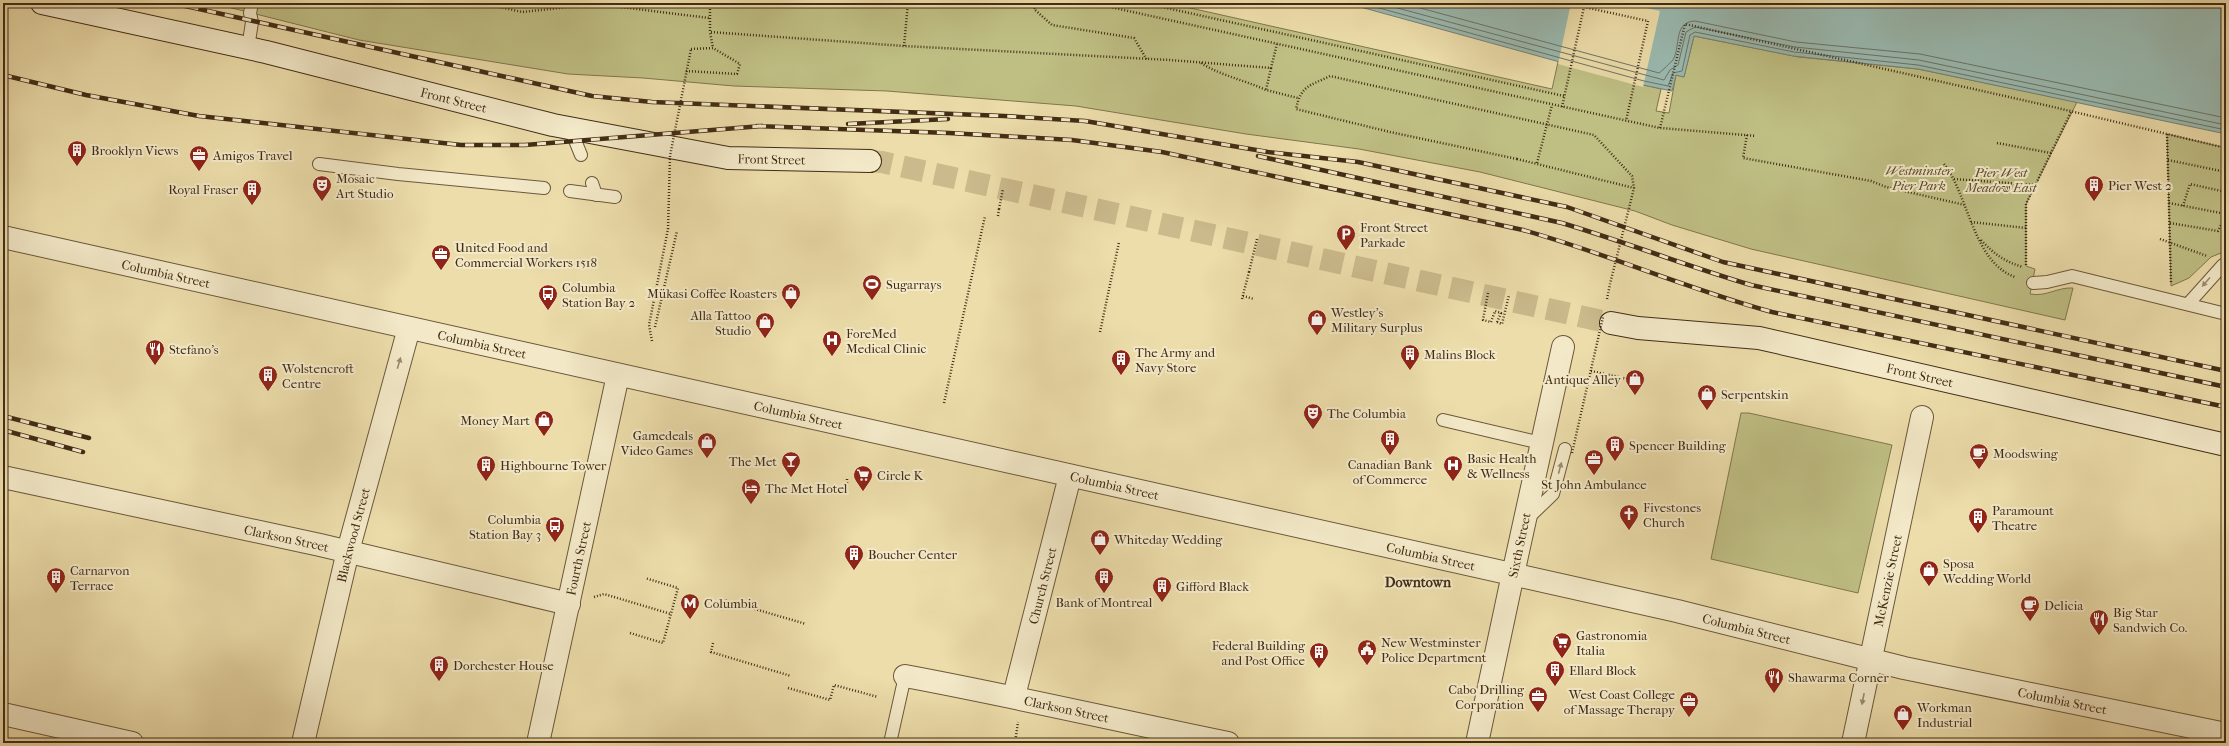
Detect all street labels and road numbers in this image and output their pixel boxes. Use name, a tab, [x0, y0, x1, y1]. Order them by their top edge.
street label: Front Street	[419, 85, 489, 116]
street label: Front Street	[737, 151, 806, 168]
street label: Columbia Street	[120, 257, 212, 291]
street label: Columbia Street	[436, 327, 528, 362]
street label: Front Street	[1885, 360, 1955, 390]
street label: Columbia Street	[752, 398, 845, 432]
street label: Columbia Street	[1069, 469, 1161, 503]
street label: Blackwood Street	[334, 486, 373, 584]
street label: Sixth Street	[1505, 511, 1534, 579]
street label: Fourth Street	[563, 520, 594, 597]
street label: Clarkson Street	[243, 522, 331, 555]
street label: McKenzie Street	[1871, 533, 1905, 628]
street label: Columbia Street	[1385, 539, 1477, 574]
street label: Church Street	[1026, 545, 1060, 626]
street label: Columbia Street	[1701, 611, 1793, 647]
street label: Columbia Street	[2016, 685, 2109, 717]
street label: Clarkson Street	[1023, 693, 1111, 726]

